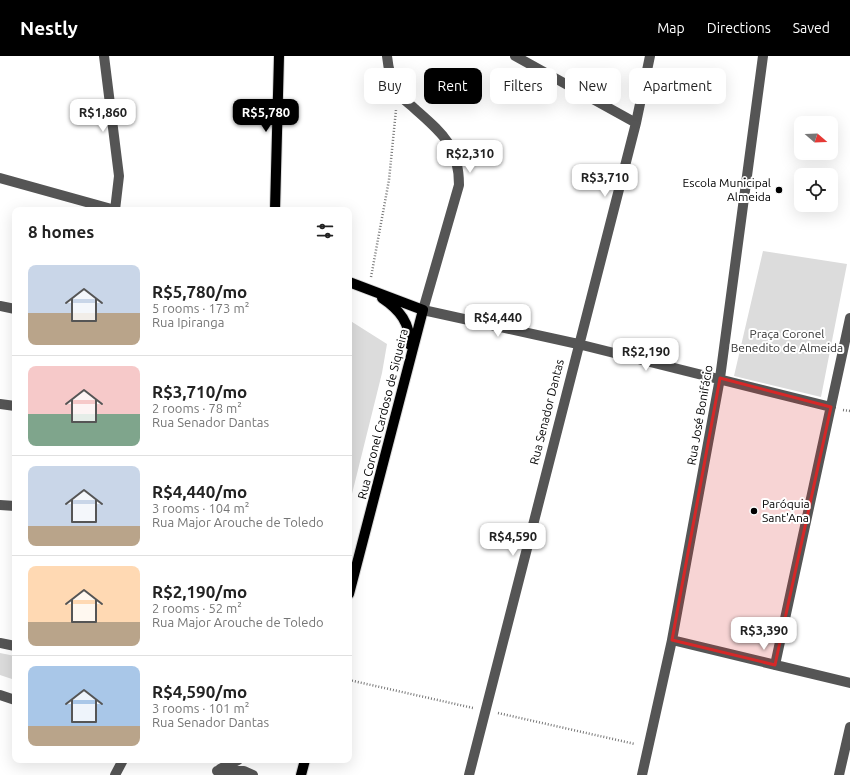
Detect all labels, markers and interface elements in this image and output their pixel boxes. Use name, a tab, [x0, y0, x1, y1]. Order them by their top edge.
text: Nestly	[20, 17, 78, 39]
text: Map	[657, 20, 685, 36]
text: Directions	[707, 20, 771, 36]
text: Saved	[793, 20, 830, 36]
chip: Buy	[364, 68, 416, 104]
chip: Rent	[424, 68, 482, 104]
chip: Filters	[490, 68, 557, 104]
chip: New	[565, 68, 621, 104]
chip: Apartment	[629, 68, 726, 104]
pin: R$1,860	[66, 99, 140, 133]
pin: R$5,780	[229, 99, 303, 133]
text: R$1,860	[79, 105, 127, 119]
text: R$5,780	[242, 105, 290, 119]
north arrow	[794, 116, 838, 160]
map controls	[794, 116, 838, 212]
pin: R$2,310	[433, 140, 507, 174]
text: R$2,310	[446, 146, 494, 160]
pin: R$3,710	[568, 164, 642, 198]
button: locate	[794, 168, 838, 212]
text: R$3,710	[581, 170, 629, 184]
place label: Escola Municipal Almeida	[683, 176, 771, 203]
marker: Escola Municipal Almeida	[774, 185, 784, 195]
icon: filters	[314, 220, 336, 242]
text: 8 homes	[28, 222, 94, 241]
icon: home	[60, 281, 108, 329]
text: R$5,780/mo	[152, 282, 247, 301]
text: 5 rooms · 173 m²	[152, 301, 249, 315]
pin: R$4,440	[461, 304, 535, 338]
text: R$4,440	[474, 310, 522, 324]
text: Rua Ipiranga	[152, 315, 224, 329]
street label: Rua Coronel Cardoso de Siqueira	[355, 327, 410, 501]
park label: Praça Coronel Benedito de Almeida	[731, 327, 843, 354]
pin: R$2,190	[609, 338, 683, 372]
text: R$2,190	[622, 344, 670, 358]
street label: Rua Senador Dantas	[527, 358, 566, 466]
street label: Rua José Bonifácio	[684, 364, 715, 466]
icon: home	[60, 382, 108, 430]
text: R$3,710/mo	[152, 382, 247, 401]
text: 2 rooms · 78 m²	[152, 401, 242, 415]
text: Rua Senador Dantas	[152, 415, 269, 429]
icon: home	[60, 482, 108, 530]
text: R$4,440/mo	[152, 482, 247, 501]
place label: Paróquia Sant'Ana	[762, 497, 810, 524]
text: 3 rooms · 104 m²	[152, 501, 249, 515]
marker: Paróquia Sant'Ana	[749, 506, 759, 516]
text: Rua Major Arouche de Toledo	[152, 515, 324, 529]
pin: R$4,590	[476, 523, 550, 557]
text: R$4,590	[489, 529, 537, 543]
icon: home	[60, 582, 108, 630]
text: R$2,190/mo	[152, 582, 247, 601]
text: 2 rooms · 52 m²	[152, 601, 242, 615]
text: Rua Major Arouche de Toledo	[152, 615, 324, 629]
pin: R$3,390	[727, 617, 801, 651]
text: R$3,390	[740, 623, 788, 637]
icon: home	[60, 682, 108, 730]
text: R$4,590/mo	[152, 682, 247, 701]
text: 3 rooms · 101 m²	[152, 701, 249, 715]
text: Rua Senador Dantas	[152, 715, 269, 729]

